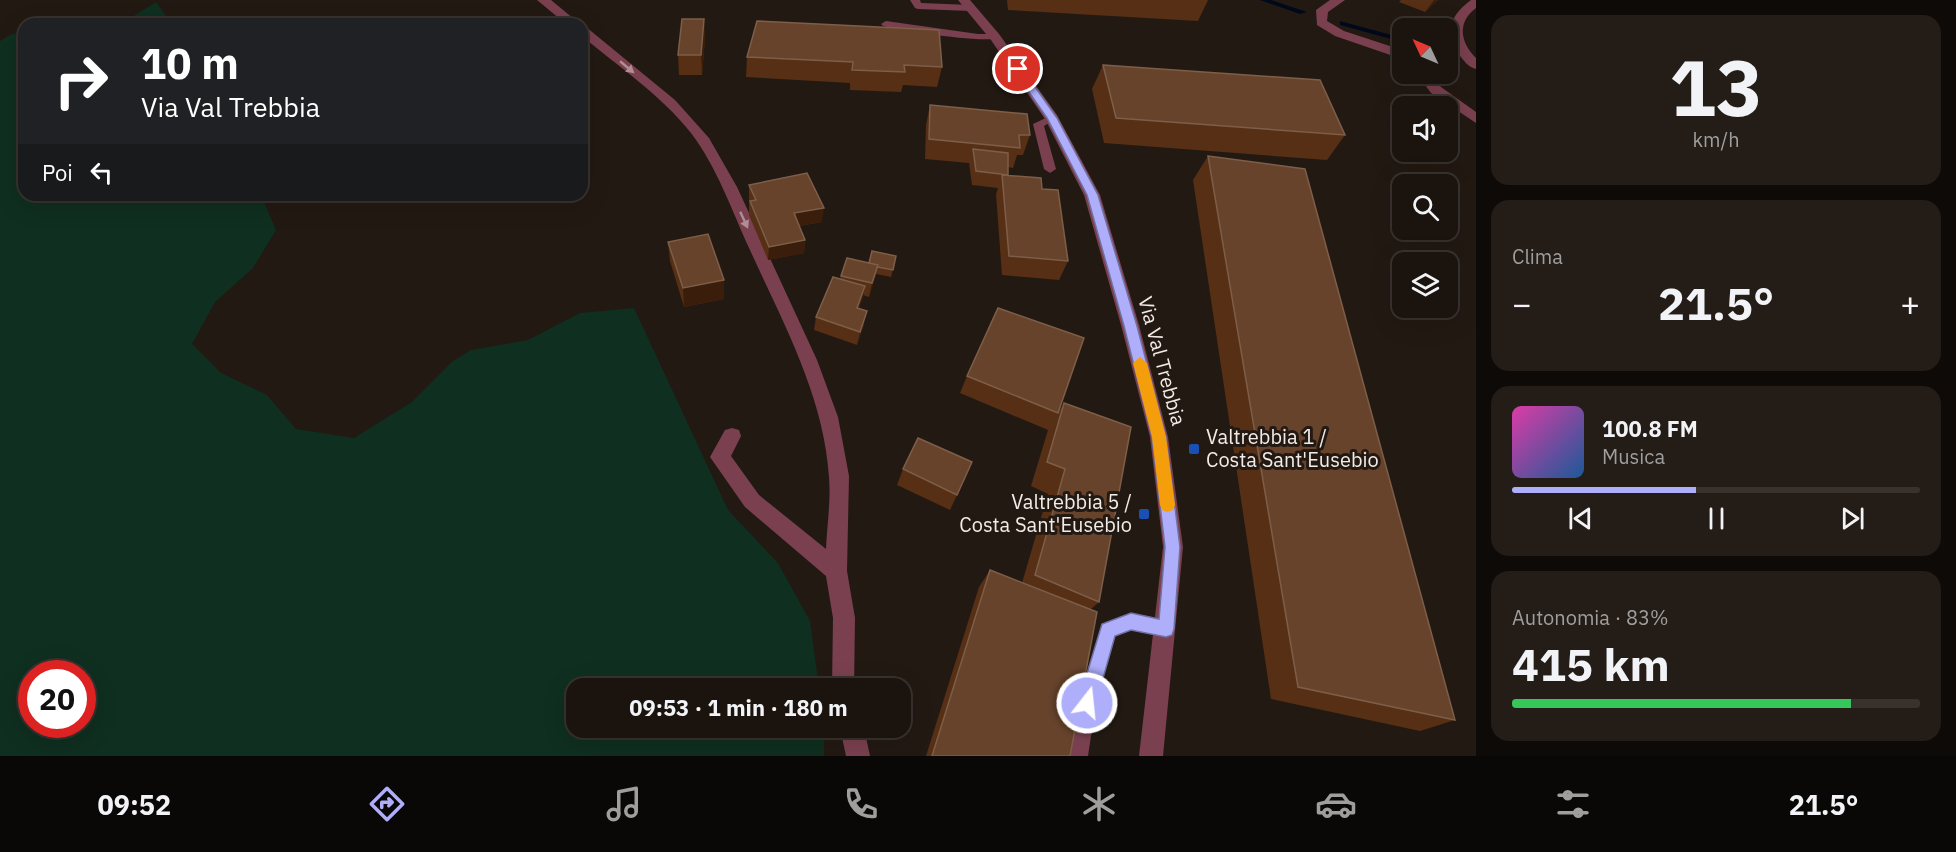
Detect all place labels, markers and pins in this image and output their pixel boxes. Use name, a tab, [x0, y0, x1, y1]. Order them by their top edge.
pin	[992, 43, 1043, 94]
place label: Valtrebbia 1 / Costa Sant'Eusebio	[1206, 423, 1379, 473]
marker: Valtrebbia 1 / Costa Sant'Eusebio	[1187, 442, 1201, 456]
place label: Valtrebbia 5 / Costa Sant'Eusebio	[959, 488, 1132, 538]
marker: Valtrebbia 5 / Costa Sant'Eusebio	[1137, 507, 1151, 521]

